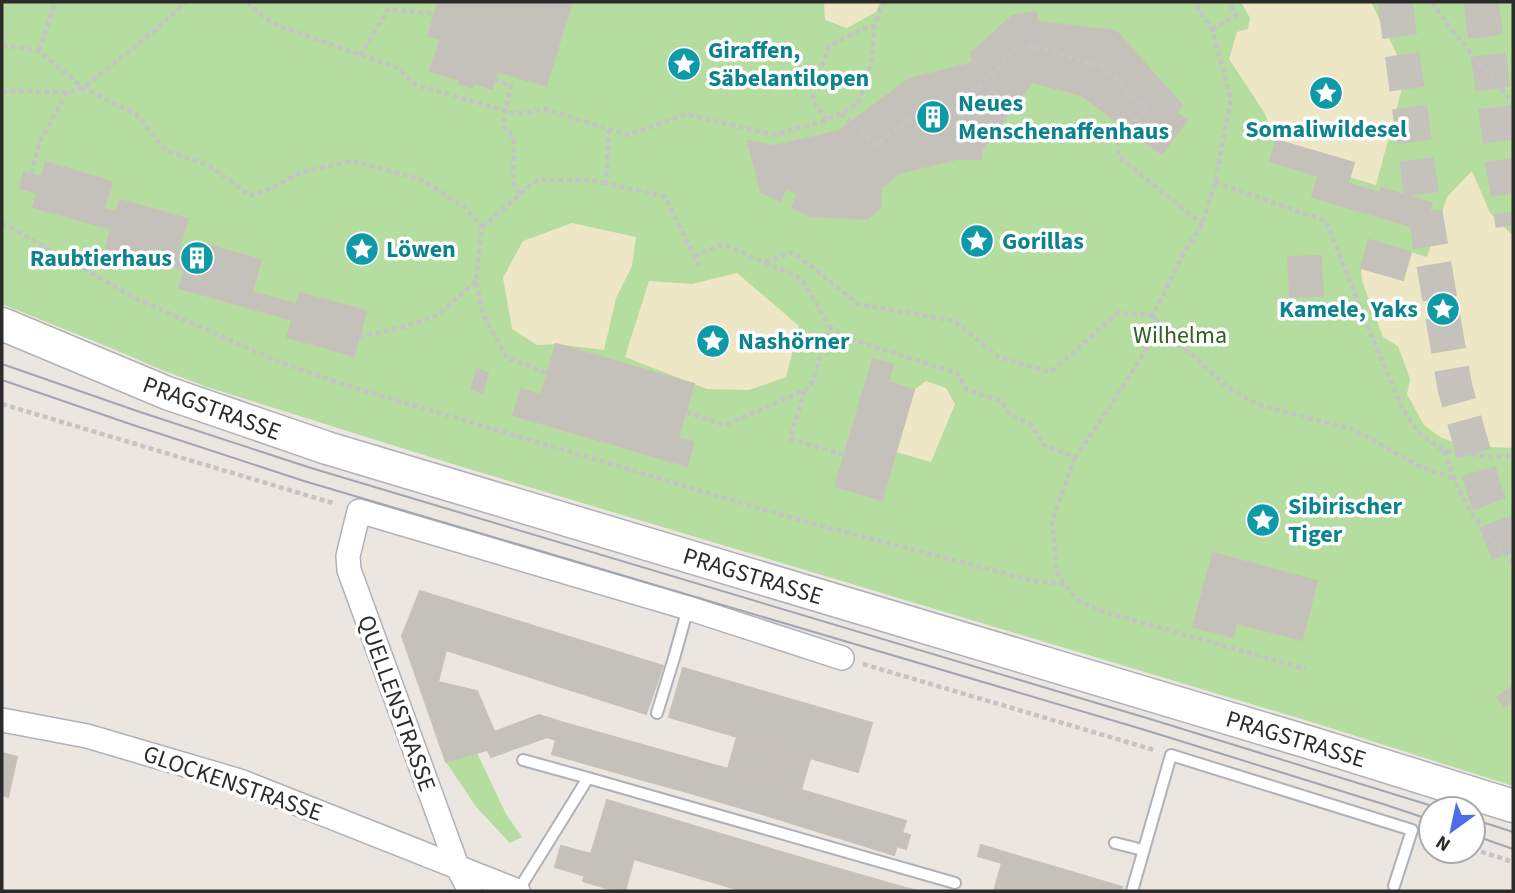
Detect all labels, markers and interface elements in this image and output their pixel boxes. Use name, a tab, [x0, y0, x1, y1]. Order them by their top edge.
place label: Giraffen, Säbelantilopen	[708, 33, 869, 96]
place icon: Giraffen, Säbelantilopen	[665, 45, 703, 83]
place icon: Somaliwildesel	[1307, 74, 1345, 112]
place label: Neues Menschenaffenhaus	[958, 86, 1169, 149]
building icon: Neues Menschenaffenhaus	[914, 98, 952, 136]
place label: Somaliwildesel	[1245, 112, 1407, 147]
place icon: Gorillas	[958, 222, 996, 260]
place label: Gorillas	[1002, 224, 1084, 259]
place icon: Löwen	[343, 230, 381, 268]
place label: Löwen	[386, 232, 456, 267]
building icon: Raubtierhaus	[178, 239, 216, 277]
place label: Raubtierhaus	[30, 241, 172, 276]
place icon: Kamele, Yaks	[1424, 290, 1462, 328]
place label: Kamele, Yaks	[1279, 292, 1418, 327]
park label: Wilhelma	[1133, 318, 1227, 353]
place icon: Nashörner	[694, 322, 732, 360]
place label: Nashörner	[738, 324, 850, 359]
street label: PRAGSTRASSE	[138, 367, 286, 450]
place label: Sibirischer Tiger	[1288, 489, 1403, 552]
place icon: Sibirischer Tiger	[1244, 501, 1282, 539]
street label: PRAGSTRASSE	[679, 539, 827, 614]
street label: QUELLENSTRASSE	[348, 610, 445, 796]
street label: PRAGSTRASSE	[1222, 702, 1370, 777]
street label: GLOCKENSTRASSE	[139, 736, 327, 831]
north arrow	[1417, 795, 1487, 865]
text: N	[1431, 828, 1456, 858]

